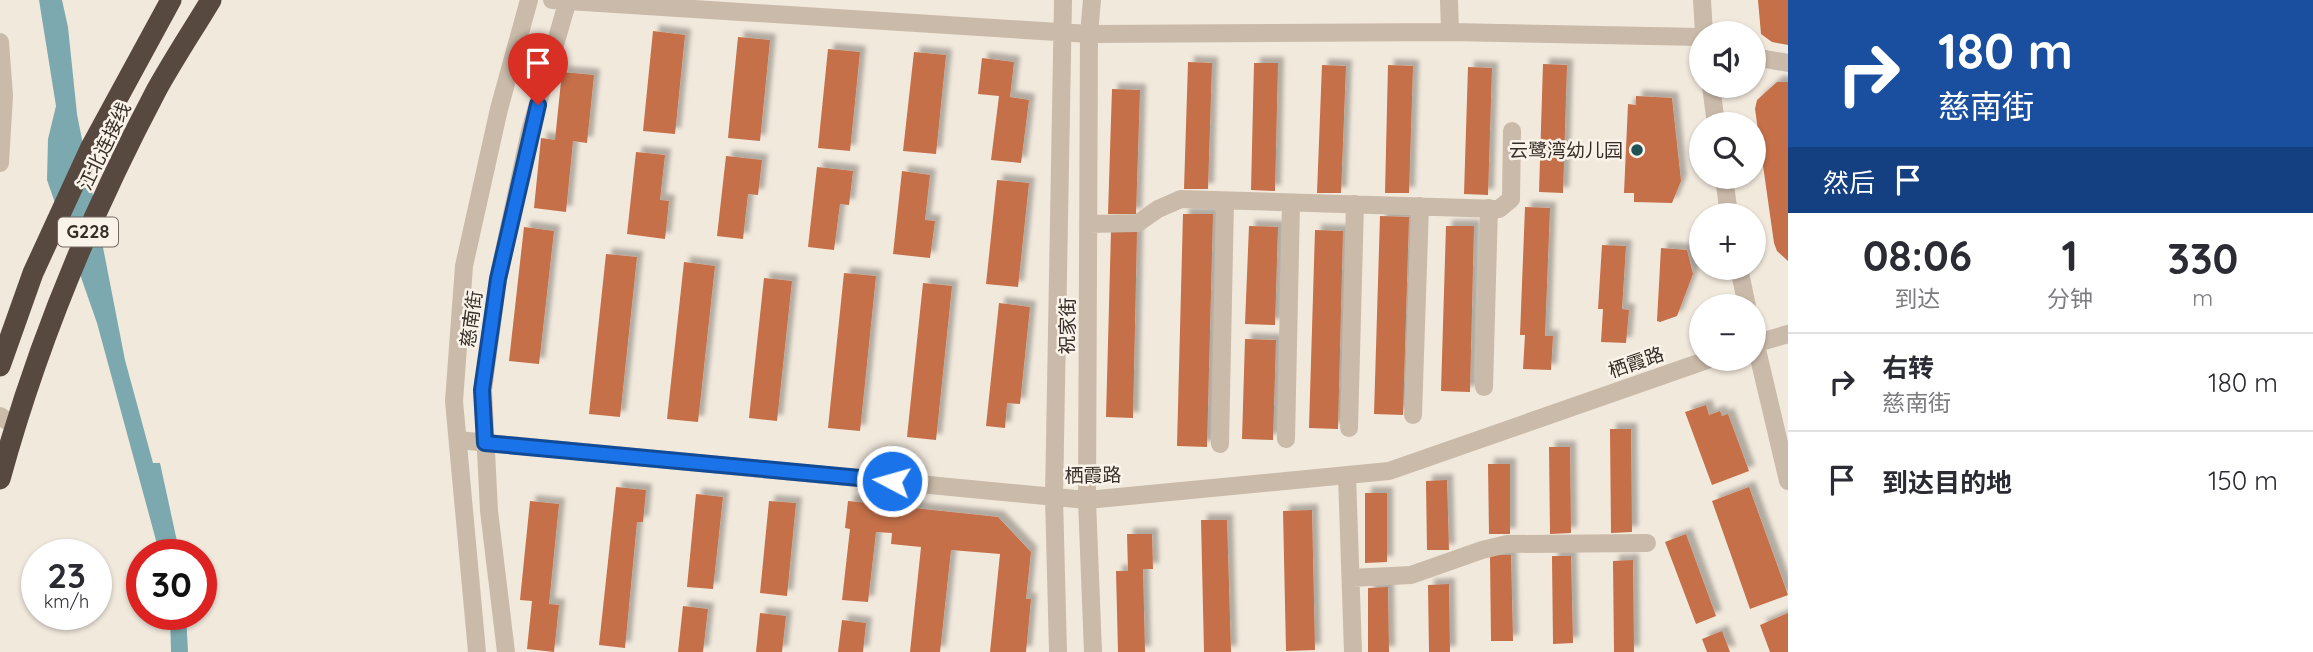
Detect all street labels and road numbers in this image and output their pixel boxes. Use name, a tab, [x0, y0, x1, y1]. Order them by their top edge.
street label: 江北连接线	[72, 98, 136, 194]
road number: G228	[58, 218, 118, 246]
street label: 慈南街	[455, 289, 487, 349]
street label: 祝家街	[1055, 297, 1079, 355]
street label: 栖霞路	[1605, 341, 1667, 383]
street label: 栖霞路	[1064, 463, 1122, 487]

